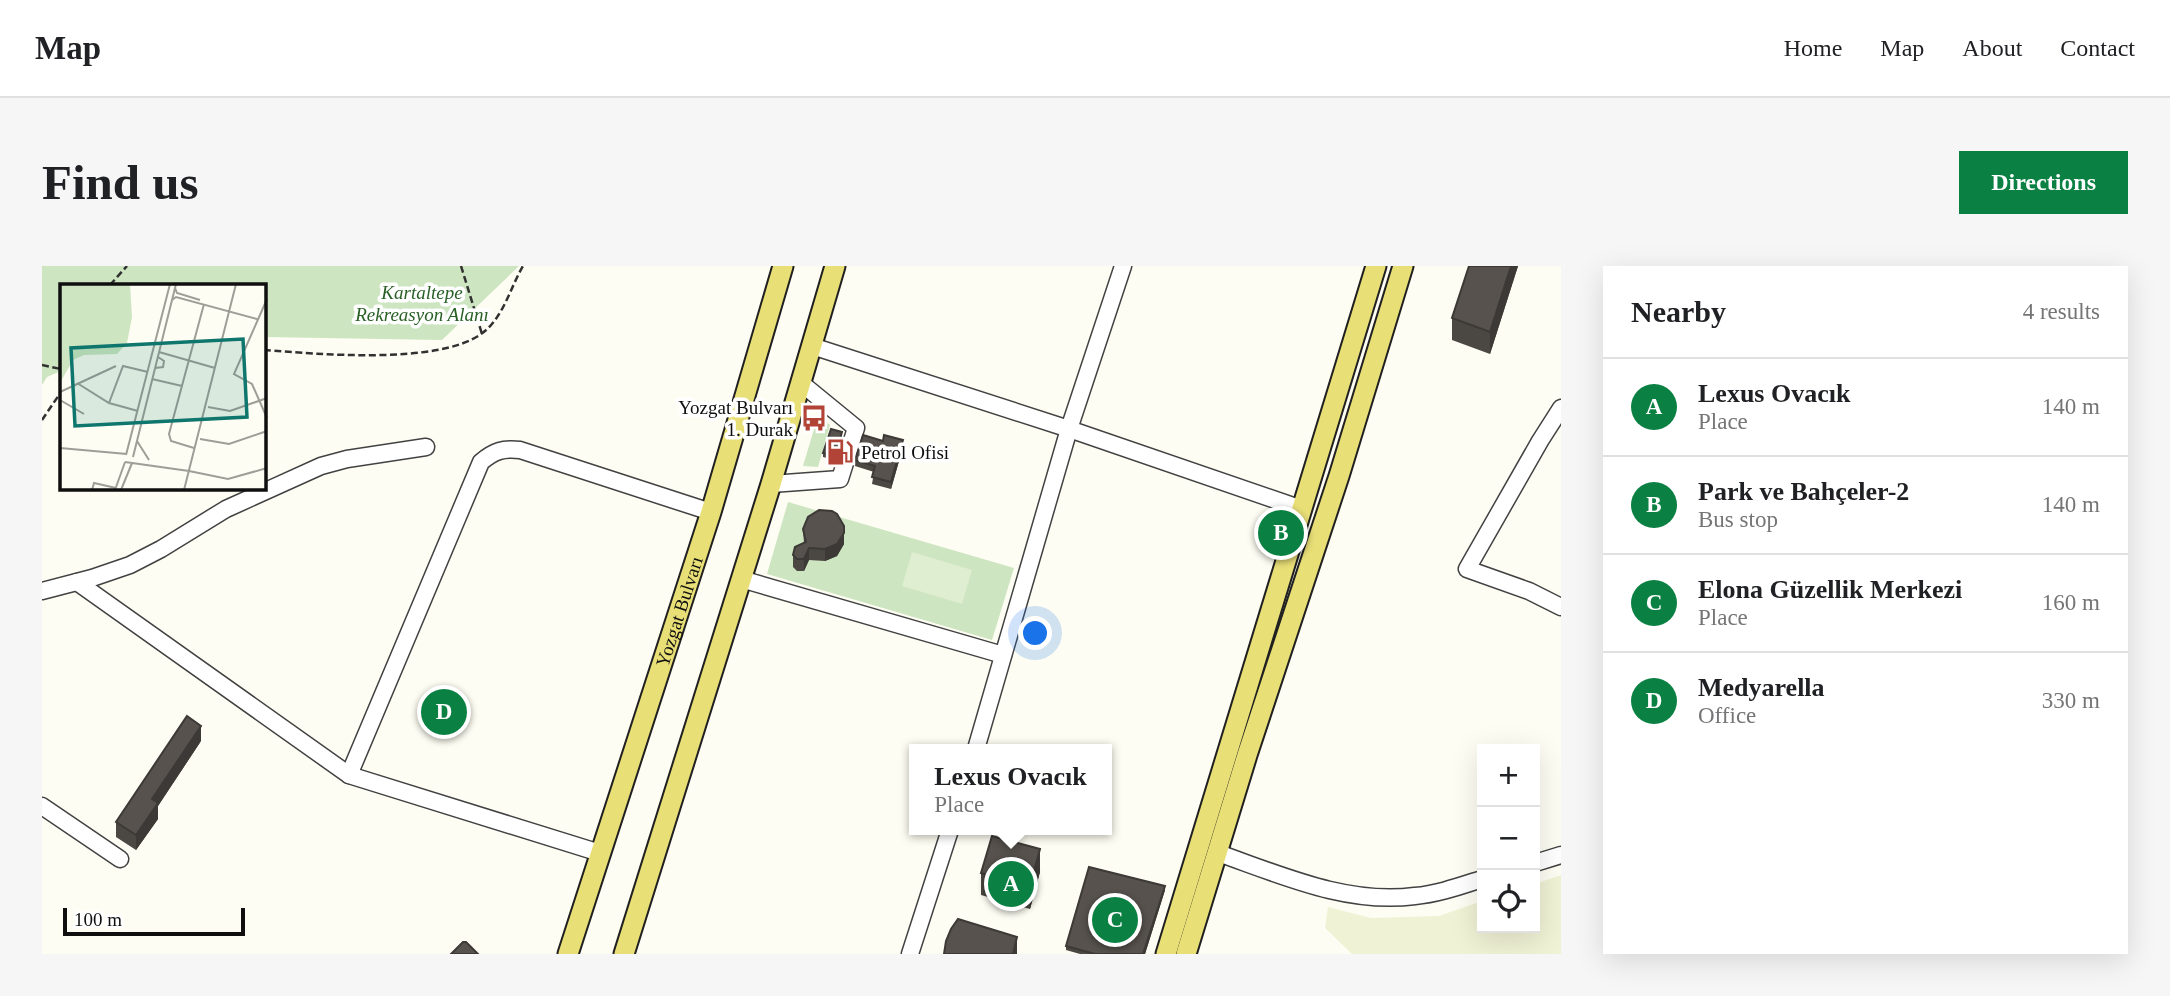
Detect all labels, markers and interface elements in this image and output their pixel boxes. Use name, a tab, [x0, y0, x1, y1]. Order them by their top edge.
text: Map	[35, 30, 101, 66]
text: Home	[1784, 35, 1842, 61]
text: Map	[1880, 35, 1924, 61]
text: About	[1962, 35, 2022, 61]
text: Contact	[2060, 35, 2135, 61]
button: Directions	[1959, 151, 2128, 214]
text: Find us	[42, 155, 199, 210]
park label: Kartaltepe Rekreasyon Alanı	[354, 282, 489, 325]
inset map	[60, 284, 266, 490]
text: Nearby	[1631, 295, 1726, 328]
text: 4 results	[2023, 299, 2100, 324]
text: Lexus Ovacık	[1698, 379, 1850, 408]
text: A	[1646, 394, 1662, 419]
text: 140 m	[2042, 394, 2100, 419]
place label: Yozgat Bulvarı 1. Durak	[678, 397, 793, 440]
bus stop icon: Yozgat Bulvarı 1. Durak	[799, 403, 829, 433]
text: Place	[1698, 409, 1748, 434]
fuel station icon: Petrol Ofisi	[825, 437, 855, 467]
place label: Petrol Ofisi	[861, 442, 949, 463]
text: Park ve Bahçeler-2	[1698, 477, 1909, 506]
text: B	[1646, 492, 1662, 517]
text: 140 m	[2042, 492, 2100, 517]
pin: B	[1258, 507, 1304, 559]
text: Bus stop	[1698, 507, 1778, 532]
street label: Yozgat Bulvarı	[651, 554, 706, 669]
text: Elona Güzellik Merkezi	[1698, 575, 1962, 604]
text: C	[1646, 590, 1662, 615]
text: 160 m	[2042, 590, 2100, 615]
text: Place	[1698, 605, 1748, 630]
your location	[1018, 616, 1052, 650]
text: Medyarella	[1698, 673, 1825, 702]
pin: D	[421, 686, 467, 738]
text: D	[1646, 688, 1662, 713]
text: 330 m	[2042, 688, 2100, 713]
text: Office	[1698, 703, 1756, 728]
popup	[909, 744, 1112, 835]
map controls	[1477, 744, 1540, 933]
button: +	[1477, 744, 1540, 807]
text: Lexus Ovacık	[934, 762, 1087, 791]
text: Place	[934, 792, 984, 817]
button: −	[1477, 807, 1540, 870]
pin: A	[988, 858, 1034, 910]
button: locate	[1477, 870, 1540, 933]
pin: C	[1092, 894, 1138, 946]
scale bar	[63, 905, 245, 937]
text: 100 m	[74, 909, 122, 930]

